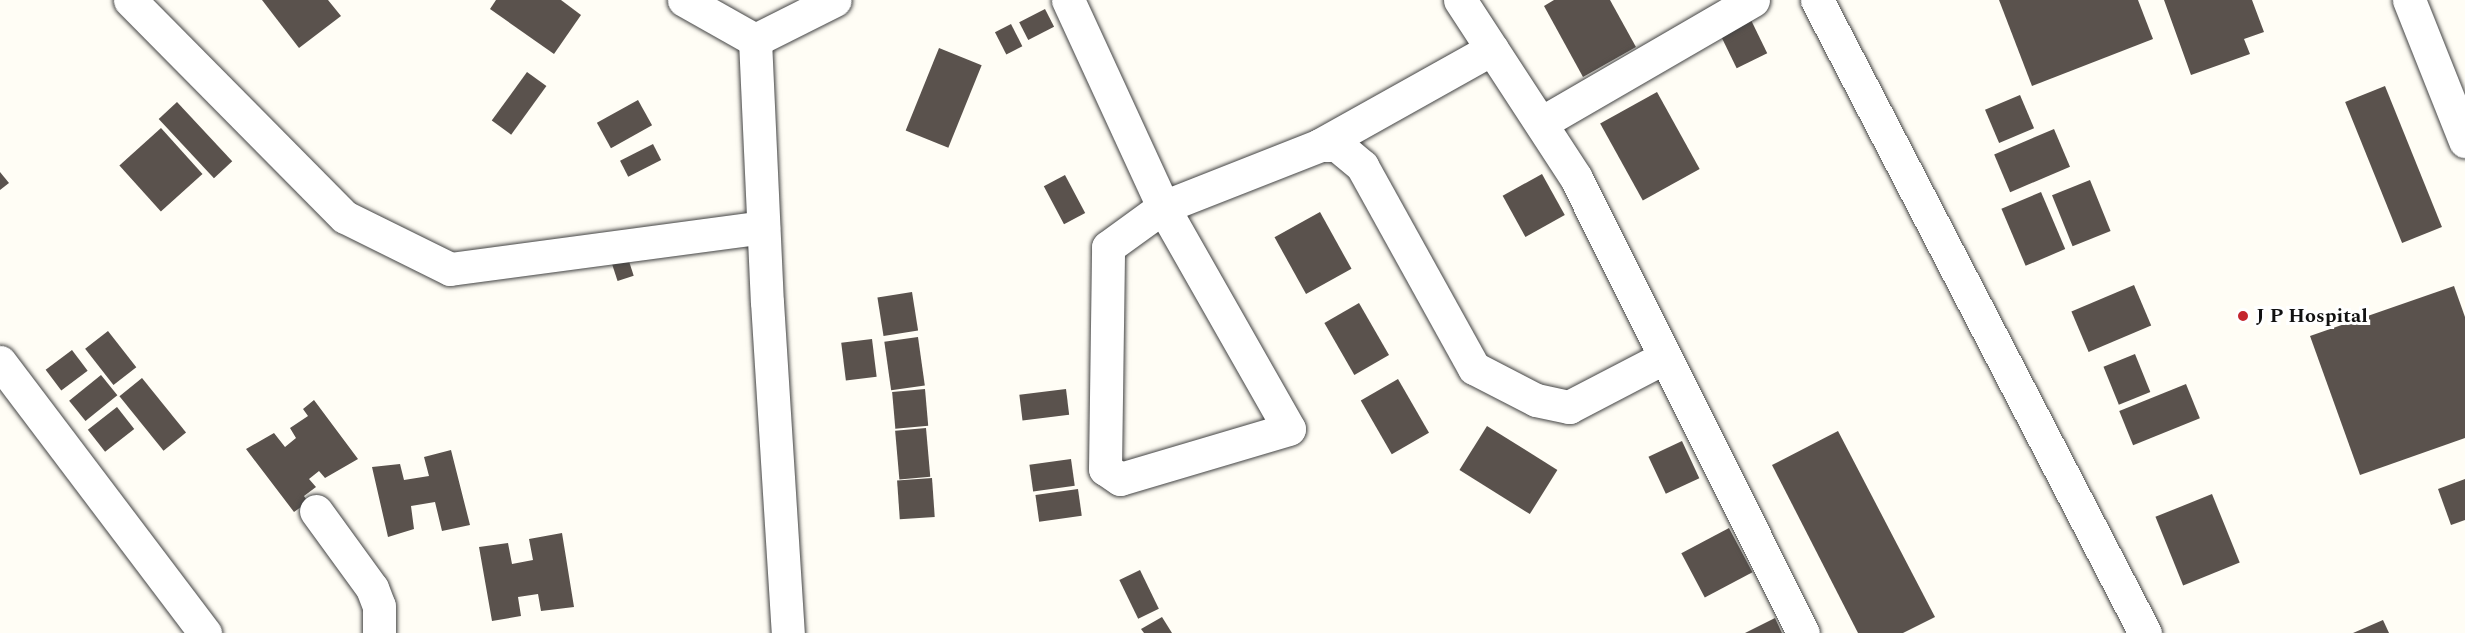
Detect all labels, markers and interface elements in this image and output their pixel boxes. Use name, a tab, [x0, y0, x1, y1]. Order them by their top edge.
place label: J P Hospital	[2256, 304, 2368, 328]
marker: J P Hospital	[2234, 307, 2252, 325]

